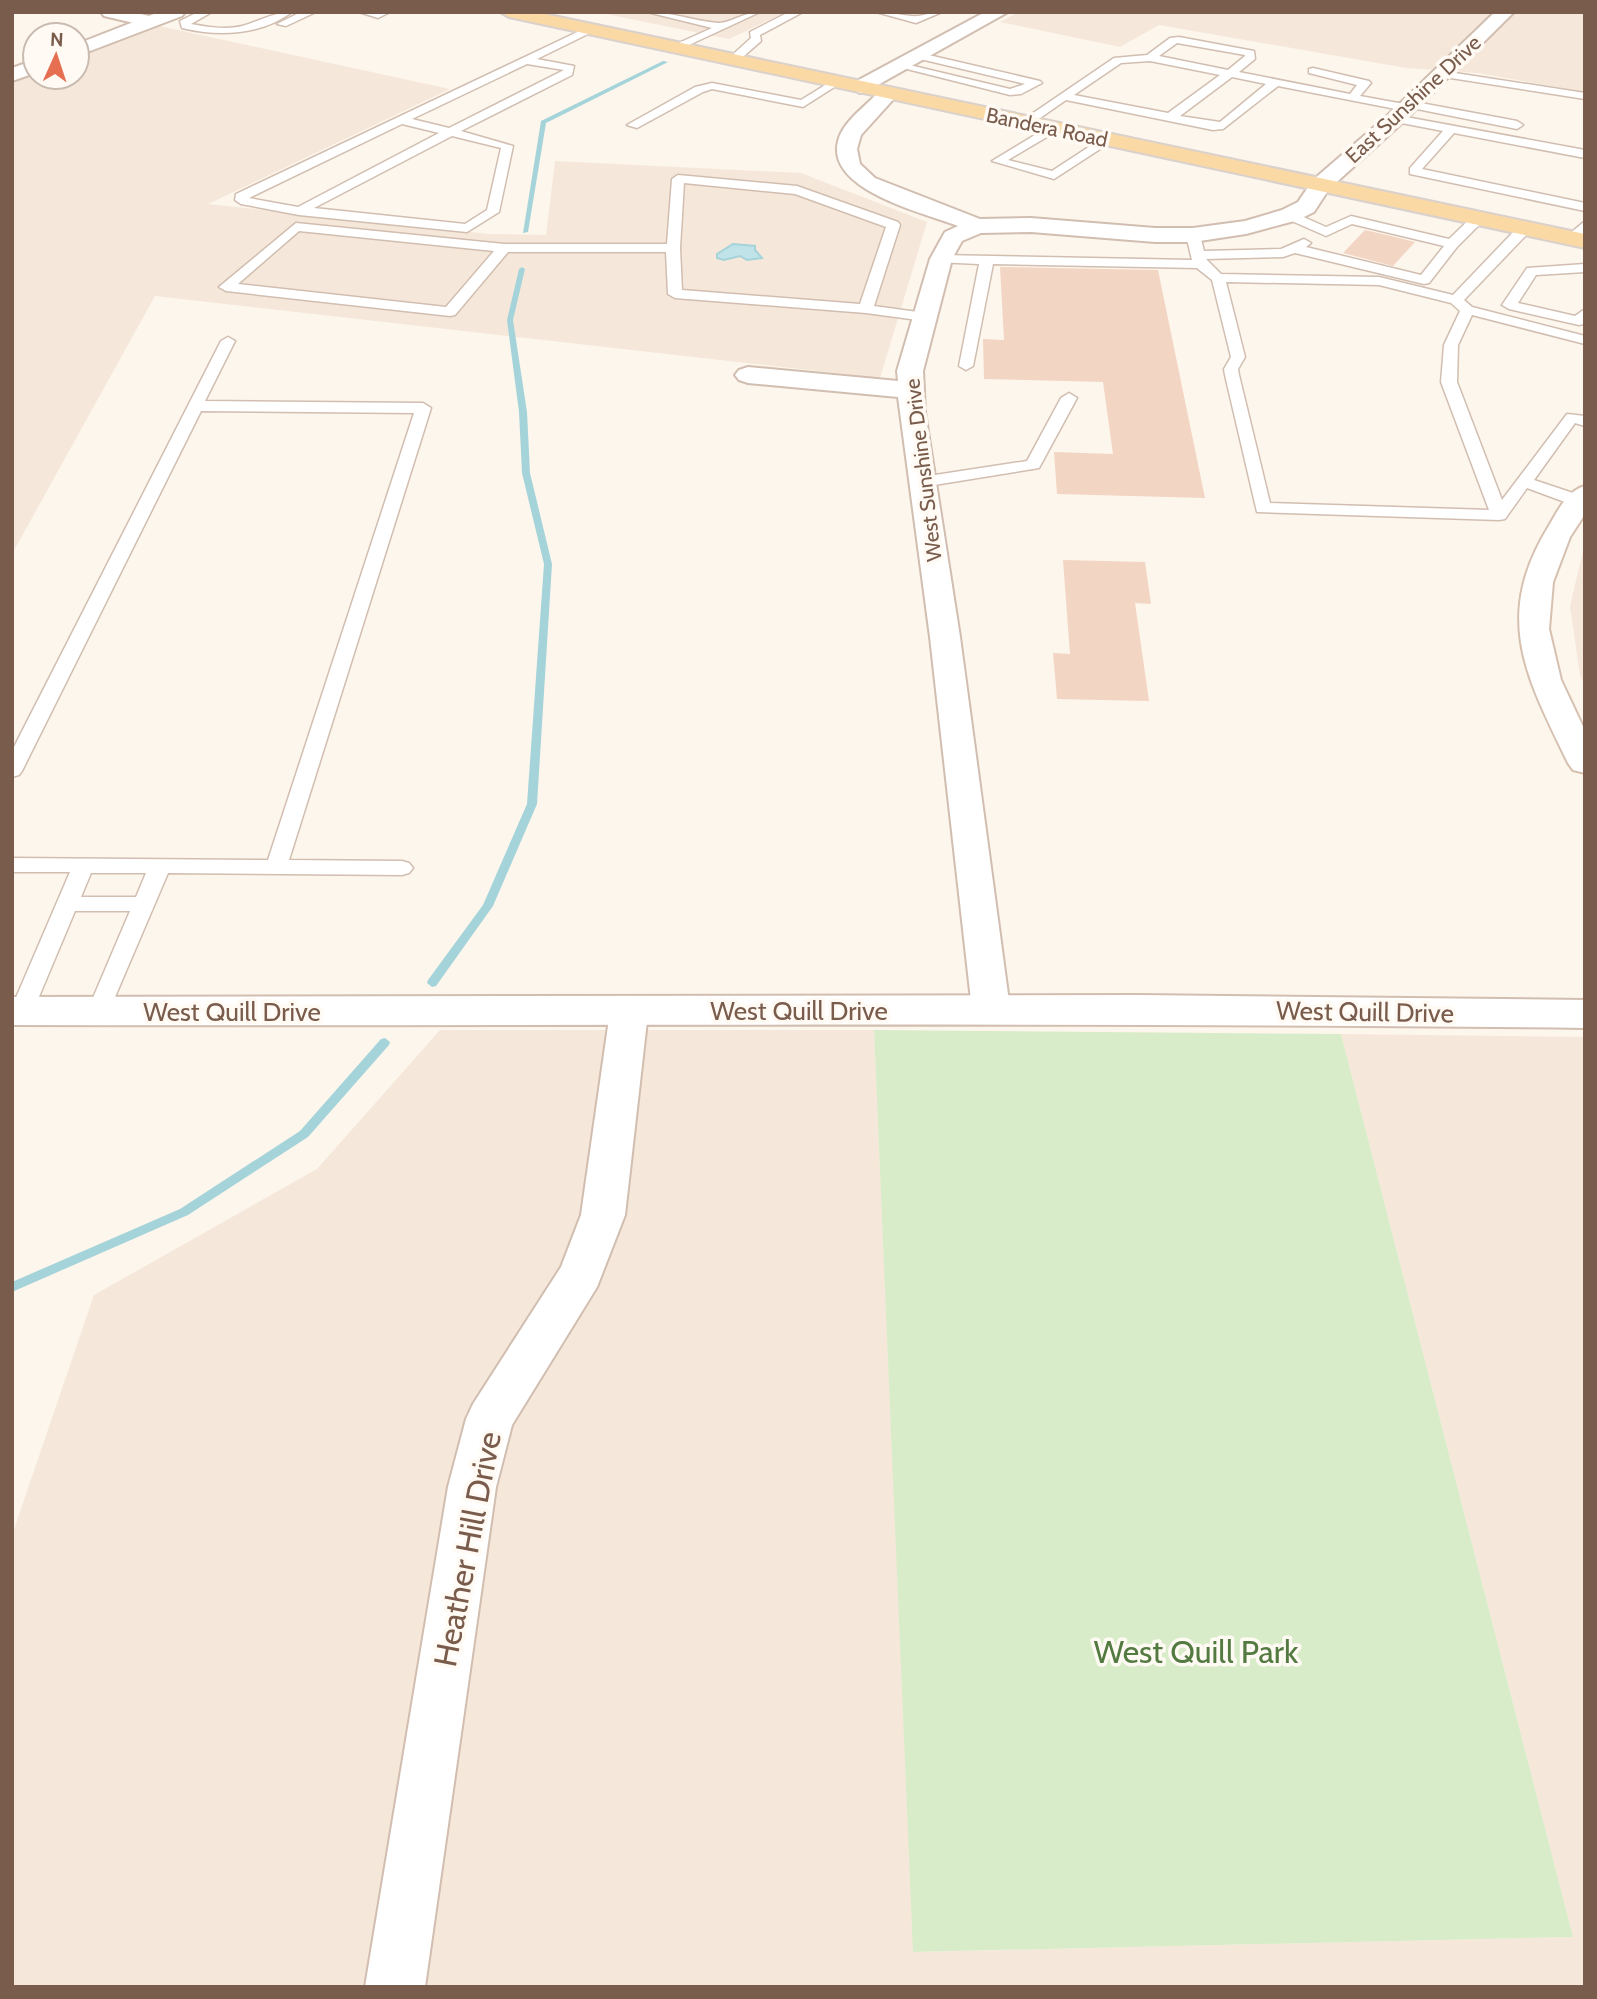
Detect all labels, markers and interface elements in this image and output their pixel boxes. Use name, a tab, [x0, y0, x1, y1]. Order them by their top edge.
north arrow	[21, 21, 91, 91]
text: N	[50, 28, 64, 51]
street label: East Sunshine Drive	[1340, 30, 1486, 168]
street label: Bandera Road	[984, 102, 1110, 152]
street label: West Sunshine Drive	[899, 377, 947, 563]
street label: West Quill Drive	[1276, 994, 1454, 1030]
street label: West Quill Drive	[710, 995, 888, 1027]
street label: West Quill Drive	[143, 996, 321, 1028]
street label: Heather Hill Drive	[425, 1428, 509, 1670]
park label: West Quill Park	[1094, 1632, 1299, 1671]

